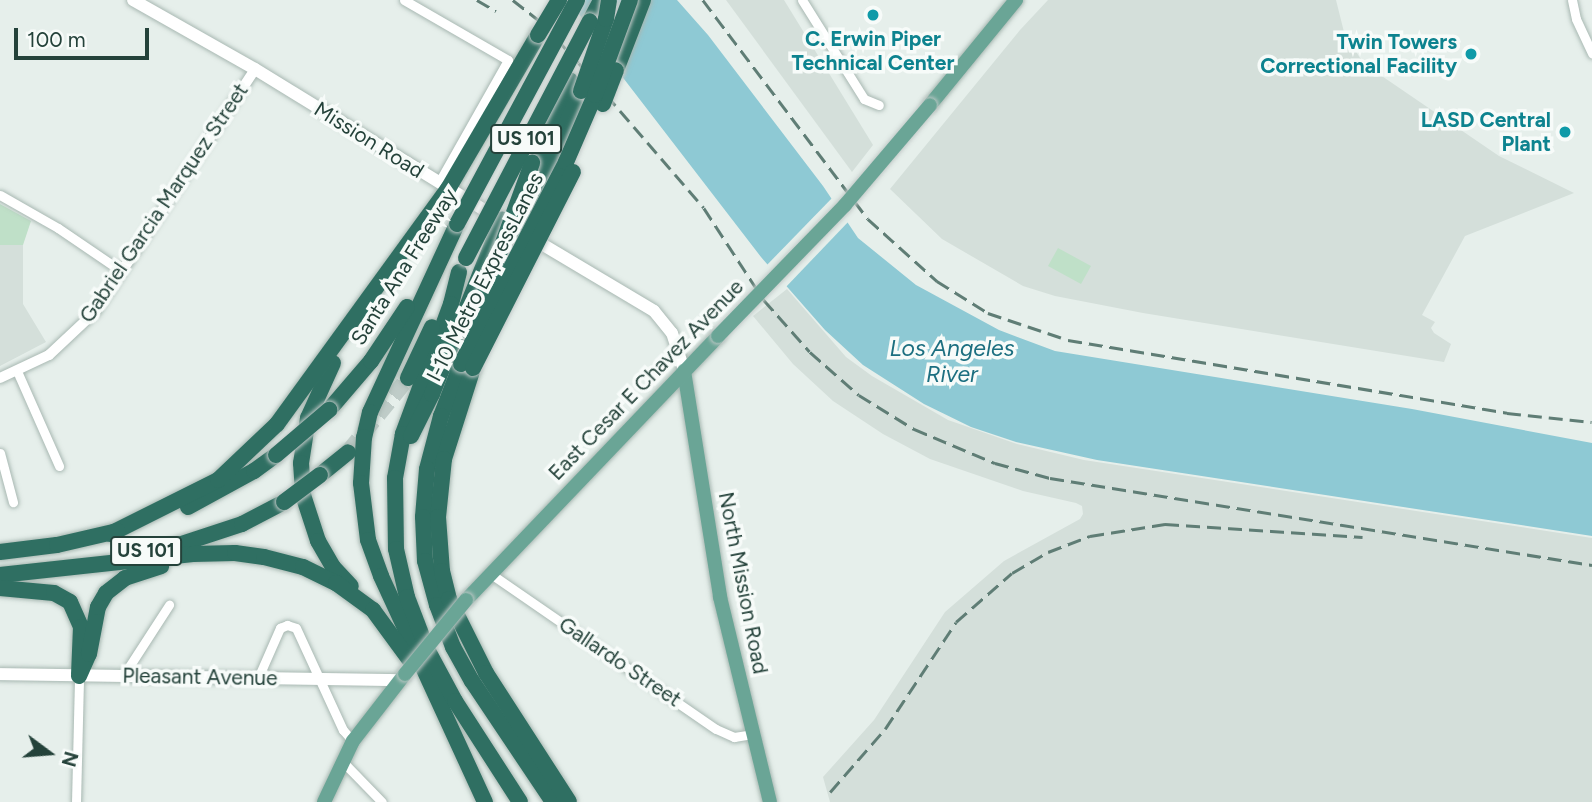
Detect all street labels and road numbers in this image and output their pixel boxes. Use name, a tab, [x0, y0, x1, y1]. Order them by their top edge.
street label: Gabriel Garcia Marquez Street	[74, 79, 254, 327]
street label: Mission Road	[310, 96, 428, 184]
road number: US 101	[489, 124, 563, 154]
street label: I-10 Metro ExpressLanes	[421, 168, 549, 386]
street label: Santa Ana Freeway	[346, 184, 462, 350]
street label: East Cesar E Chavez Avenue	[543, 274, 749, 486]
street label: North Mission Road	[713, 490, 773, 676]
road number: US 101	[109, 536, 183, 566]
street label: Gallardo Street	[554, 612, 686, 712]
street label: Pleasant Avenue	[122, 663, 278, 691]

